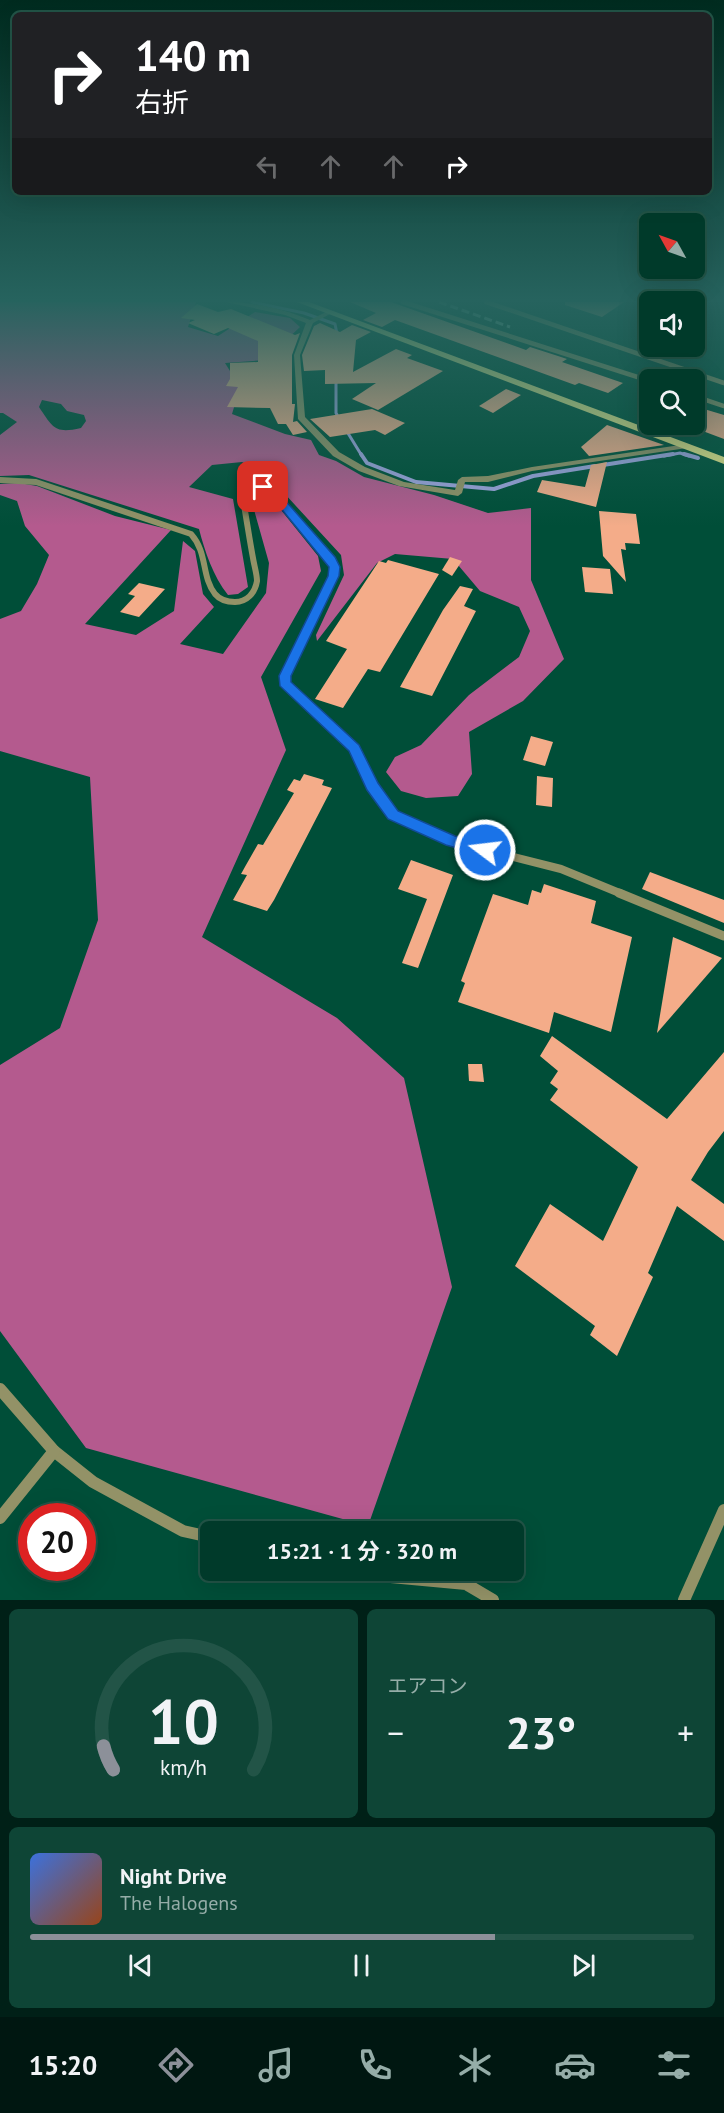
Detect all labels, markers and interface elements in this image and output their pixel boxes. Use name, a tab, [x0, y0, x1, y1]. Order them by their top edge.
text: 140 m	[135, 28, 251, 83]
icon: right	[36, 36, 114, 114]
text: 右折	[135, 85, 189, 119]
icon: left	[251, 150, 284, 183]
icon: ahead	[314, 150, 347, 183]
icon: ahead	[377, 150, 410, 183]
icon: right	[440, 150, 473, 183]
north arrow	[639, 213, 705, 279]
map controls	[639, 213, 705, 435]
button: sound	[639, 291, 705, 357]
button: search	[639, 369, 705, 435]
pin	[237, 461, 288, 512]
icon: arrive	[246, 470, 279, 503]
position arrow	[453, 818, 517, 882]
speed limit sign: 20	[18, 1503, 96, 1581]
text: 15:21 · 1 分 · 320 m	[267, 1537, 457, 1565]
text: エアコン	[388, 1673, 468, 1699]
text: 10	[148, 1680, 219, 1761]
text: 23°	[505, 1703, 576, 1761]
text: −	[388, 1711, 404, 1754]
text: +	[677, 1711, 694, 1754]
text: km/h	[160, 1754, 207, 1782]
text: Night Drive	[120, 1862, 227, 1890]
text: The Halogens	[120, 1890, 238, 1916]
icon: previous	[124, 1949, 157, 1982]
icon: pause	[345, 1949, 378, 1982]
icon: next	[567, 1949, 600, 1982]
icon: directions	[155, 2044, 197, 2086]
icon: music	[255, 2044, 297, 2086]
icon: phone	[354, 2044, 396, 2086]
icon: climate	[454, 2044, 496, 2086]
icon: car	[554, 2044, 596, 2086]
icon: filters	[653, 2044, 695, 2086]
text: 15:20	[29, 2048, 97, 2082]

